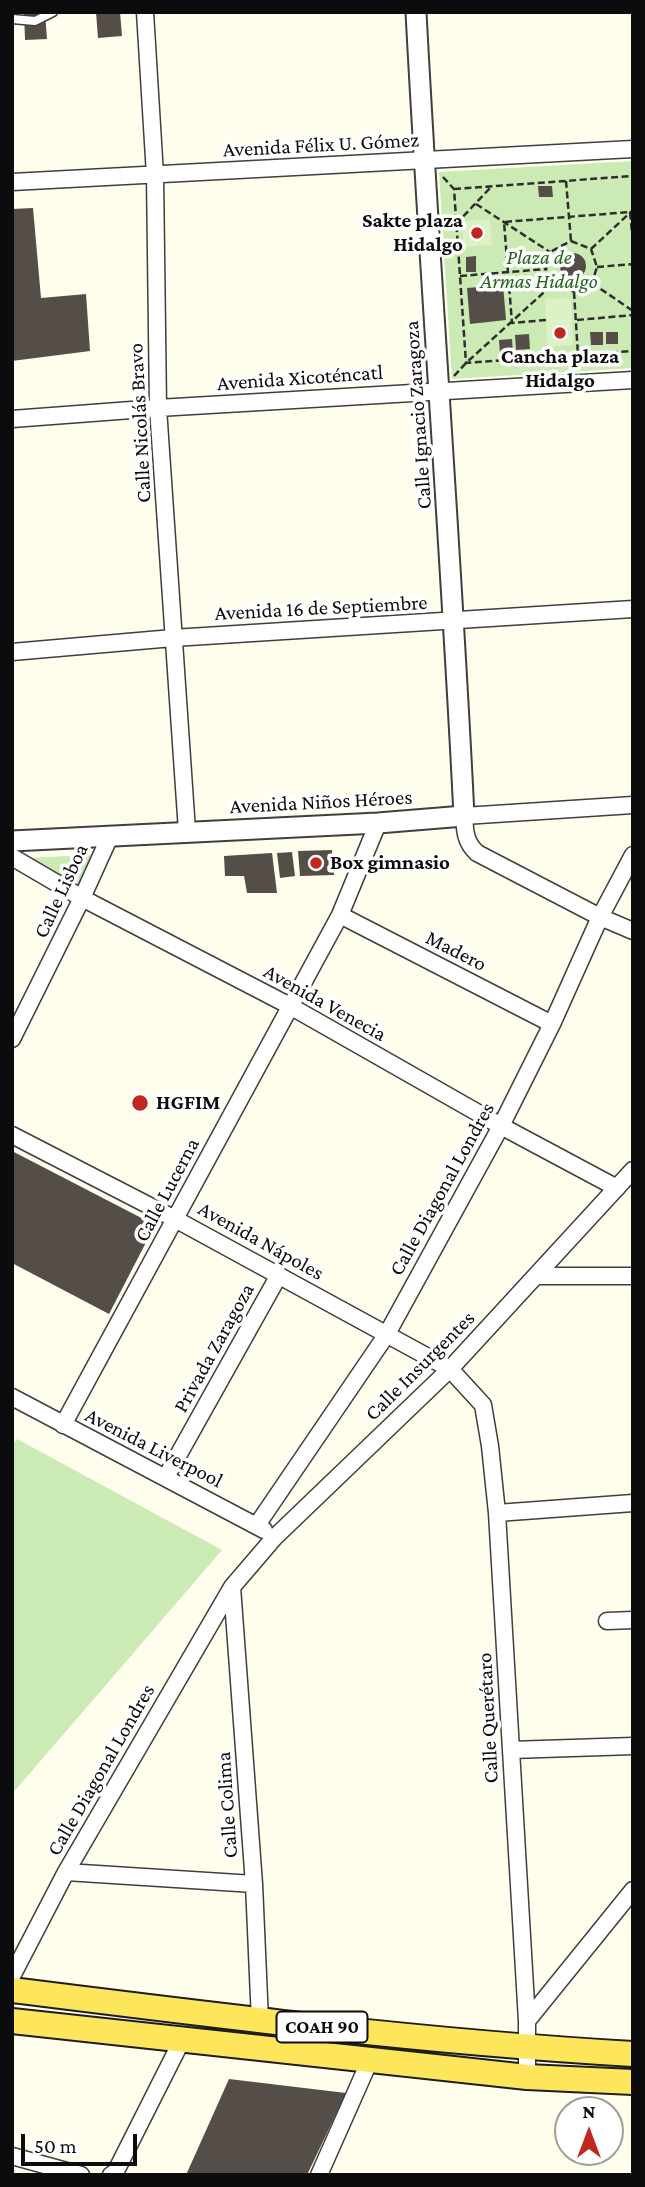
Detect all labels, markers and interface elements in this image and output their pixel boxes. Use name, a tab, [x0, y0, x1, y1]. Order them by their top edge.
street label: Avenida Félix U. Gómez	[222, 127, 420, 163]
place label: Sakte plaza Hidalgo	[362, 208, 463, 258]
marker: Sakte plaza Hidalgo	[469, 225, 485, 241]
park label: Plaza de Armas Hidalgo	[480, 245, 598, 295]
street label: Calle Ignacio Zaragoza	[399, 320, 437, 510]
marker: Cancha plaza Hidalgo	[552, 325, 568, 341]
street label: Calle Nicolás Bravo	[123, 342, 157, 504]
place label: Cancha plaza Hidalgo	[501, 344, 619, 394]
street label: Avenida Xicoténcatl	[216, 360, 384, 396]
street label: Avenida 16 de Septiembre	[214, 590, 428, 626]
street label: Avenida Niños Héroes	[229, 785, 413, 819]
street label: Calle Lisboa	[28, 840, 94, 942]
place label: Box gimnasio	[330, 850, 450, 876]
marker: Box gimnasio	[308, 855, 324, 871]
street label: Madero	[421, 925, 491, 977]
street label: Avenida Venecia	[259, 959, 391, 1047]
place label: HGFIM	[156, 1090, 220, 1116]
marker: HGFIM	[130, 1093, 150, 1113]
street label: Calle Diagonal Londres	[384, 1098, 500, 1280]
street label: Calle Lucerna	[129, 1134, 205, 1246]
street label: Avenida Nápoles	[194, 1196, 328, 1286]
street label: Privada Zaragoza	[168, 1279, 260, 1417]
street label: Calle Insurgentes	[360, 1306, 480, 1426]
street label: Avenida Liverpool	[81, 1402, 227, 1494]
street label: Calle Querétaro	[472, 1652, 504, 1784]
street label: Calle Diagonal Londres	[42, 1680, 160, 1860]
street label: Calle Colima	[211, 1751, 243, 1859]
road number: COAH 90	[276, 2011, 368, 2042]
north arrow	[554, 2096, 624, 2166]
text: N	[583, 2101, 595, 2122]
scale bar	[24, 2120, 140, 2164]
text: 50 m	[34, 2134, 77, 2158]

